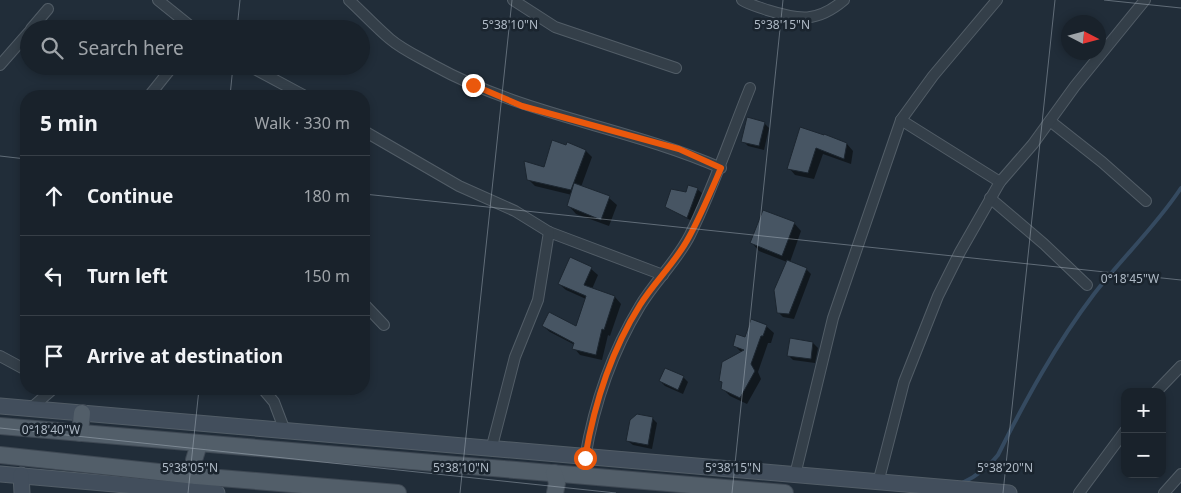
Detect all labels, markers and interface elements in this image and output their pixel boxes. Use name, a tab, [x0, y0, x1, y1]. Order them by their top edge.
north arrow	[1061, 15, 1106, 60]
text: 5°38'10"N	[482, 16, 538, 33]
text: 5°38'15"N	[754, 16, 810, 33]
search box	[20, 20, 370, 75]
icon: search	[38, 34, 66, 62]
text: Search here	[78, 35, 184, 61]
route end	[462, 74, 485, 97]
text: 5 min	[40, 109, 98, 137]
text: Walk · 330 m	[255, 112, 350, 134]
icon: ahead	[40, 182, 68, 210]
text: Continue	[87, 183, 173, 209]
text: 180 m	[303, 185, 350, 207]
icon: left	[40, 262, 68, 290]
text: Turn left	[87, 263, 168, 289]
text: 150 m	[303, 265, 350, 287]
text: 0°18'45"W	[1101, 270, 1159, 287]
icon: arrive	[40, 342, 68, 370]
text: Arrive at destination	[87, 343, 283, 369]
map controls	[1121, 388, 1166, 478]
button: +	[1121, 388, 1166, 433]
text: 0°18'40"W	[22, 421, 80, 438]
button: −	[1121, 433, 1166, 478]
route start	[574, 447, 597, 470]
text: 5°38'05"N	[162, 459, 218, 476]
text: 5°38'10"N	[433, 459, 489, 476]
text: 5°38'15"N	[705, 459, 761, 476]
text: 5°38'20"N	[977, 459, 1033, 476]

